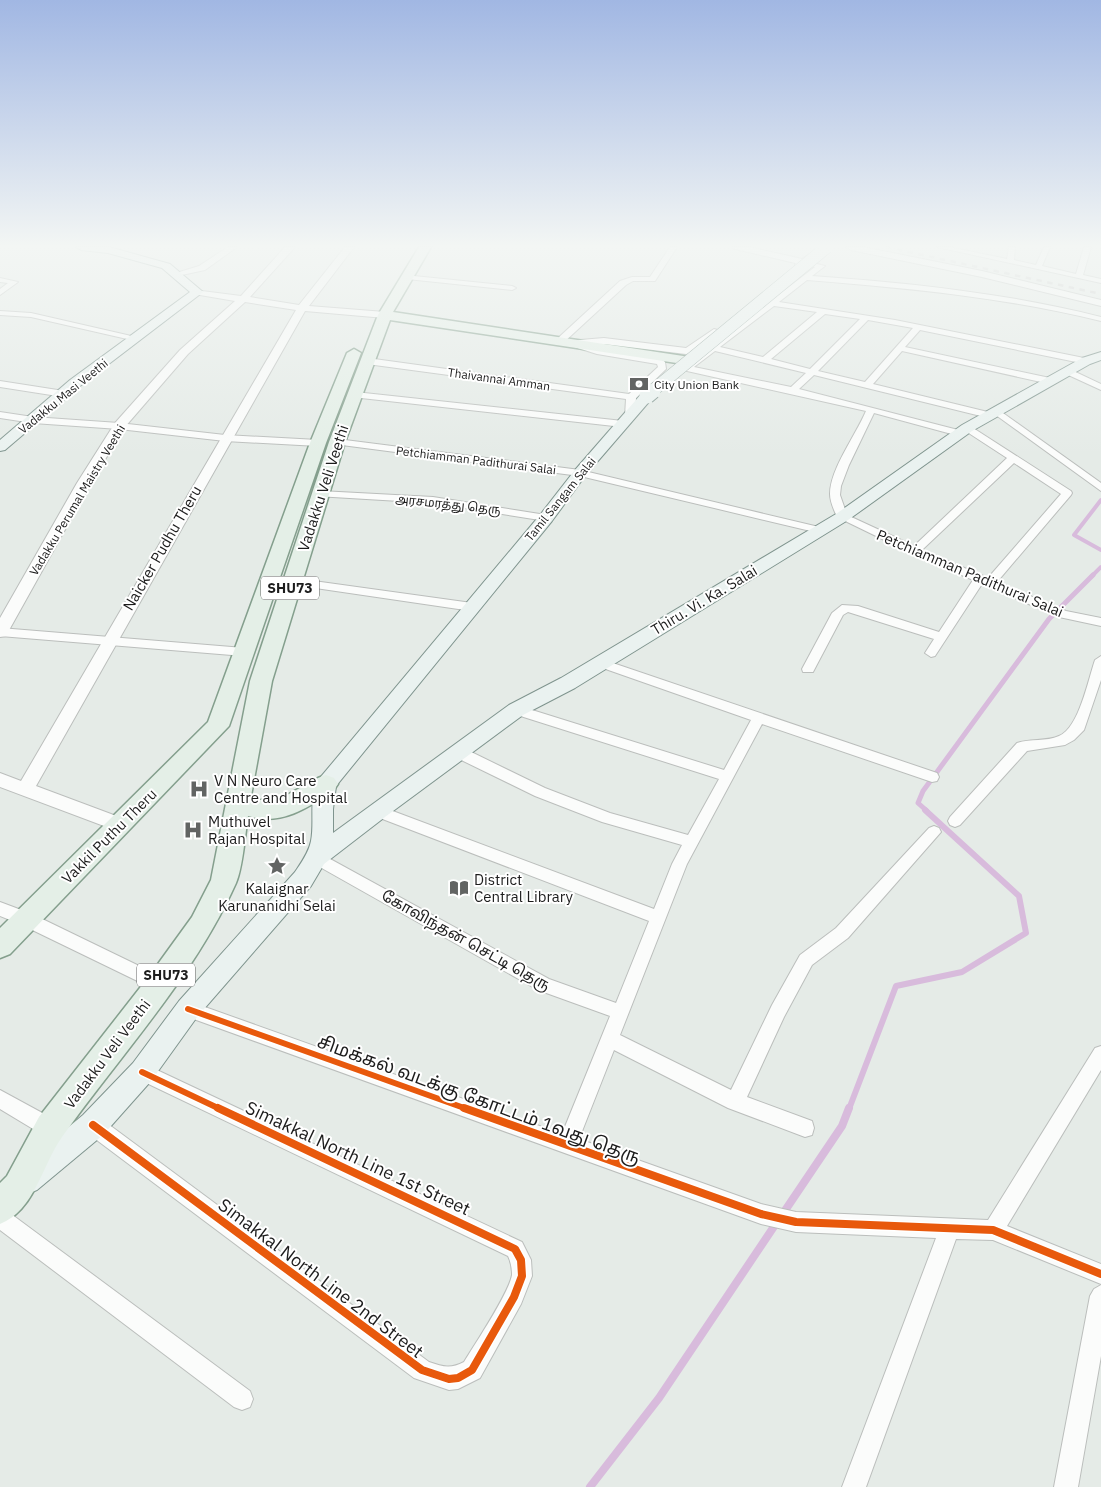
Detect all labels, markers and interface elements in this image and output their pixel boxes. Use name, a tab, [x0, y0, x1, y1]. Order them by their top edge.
street label: Vadakku Masi Veethi	[15, 355, 111, 437]
street label: Thaivannai Amman	[447, 364, 551, 394]
bank icon: City Union Bank	[628, 373, 650, 395]
place label: City Union Bank	[654, 377, 740, 392]
street label: Vadakku Perumal Maistry Veethi	[26, 422, 128, 578]
street label: Vadakku Veli Veethi	[294, 422, 352, 554]
street label: Petchiamman Padithurai Salai	[395, 443, 557, 477]
street label: Tamil Sangam Salai	[521, 454, 599, 544]
street label: Naicker Pudhu Theru	[118, 482, 206, 614]
street label: அரசமரத்து தெரு	[394, 491, 502, 518]
street label: Petchiamman Padithurai Salai	[874, 525, 1066, 621]
street label: Thiru. Vi. Ka. Salai	[647, 561, 761, 639]
road number: SHU73	[261, 576, 319, 600]
place label: V N Neuro Care Centre and Hospital	[214, 771, 347, 807]
hospital icon: V N Neuro Care Centre and Hospital	[188, 778, 210, 800]
street label: Vakkil Puthu Theru	[57, 784, 161, 888]
place label: Muthuvel Rajan Hospital	[208, 812, 305, 848]
hospital icon: Muthuvel Rajan Hospital	[182, 819, 204, 841]
place icon: Kalaignar Karunanidhi Selai	[266, 855, 288, 877]
place label: District Central Library	[474, 870, 573, 906]
library icon: District Central Library	[448, 877, 470, 899]
place label: Kalaignar Karunanidhi Selai	[218, 879, 336, 915]
street label: கோவிந்தன் செட்டி தெரு	[377, 886, 554, 996]
road number: SHU73	[137, 964, 195, 986]
street label: Vadakku Veli Veethi	[60, 996, 154, 1112]
street label: சிமக்கல் வடக்கு கோட்டம் 1வது தெரு	[314, 1030, 644, 1169]
street label: Simakkal North Line 1st Street	[242, 1096, 474, 1220]
street label: Simakkal North Line 2nd Street	[214, 1193, 428, 1363]

